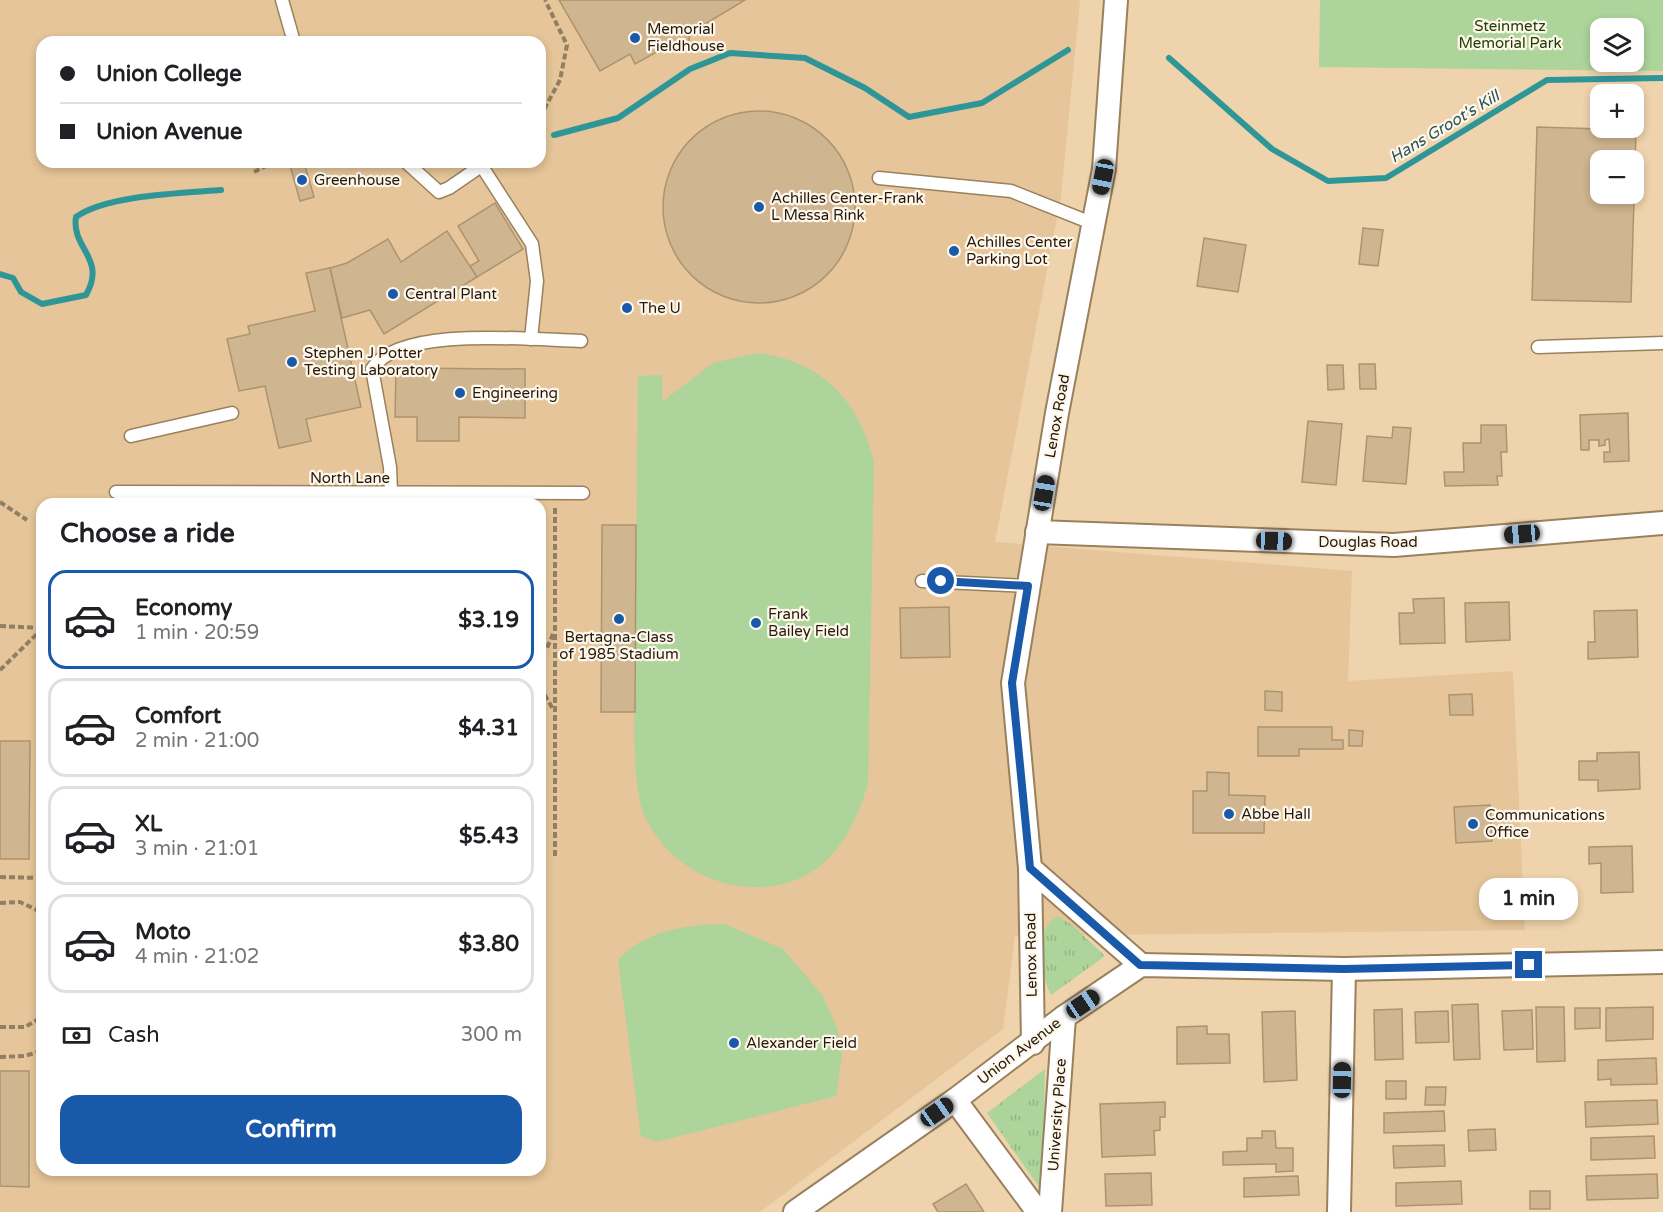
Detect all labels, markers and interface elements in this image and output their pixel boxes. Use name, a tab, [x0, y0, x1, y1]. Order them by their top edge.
park label: Steinmetz Memorial Park	[1458, 17, 1562, 52]
map controls	[1590, 18, 1644, 204]
button: layers	[1590, 18, 1644, 72]
place label: Memorial Fieldhouse	[647, 20, 724, 55]
marker: Memorial Fieldhouse	[628, 31, 642, 45]
text: Union College	[96, 61, 242, 87]
button: +	[1590, 84, 1644, 138]
water label: Hans Groot's Kill	[1386, 85, 1505, 167]
text: Union Avenue	[96, 119, 242, 145]
button: −	[1590, 150, 1644, 204]
car	[1091, 158, 1115, 196]
place label: Greenhouse	[314, 171, 400, 189]
marker: Greenhouse	[295, 173, 309, 187]
place label: Achilles Center-Frank L Messa Rink	[771, 189, 924, 224]
marker: Achilles Center-Frank L Messa Rink	[752, 200, 766, 214]
place label: Achilles Center Parking Lot	[966, 233, 1073, 268]
marker: Achilles Center Parking Lot	[947, 244, 961, 258]
place label: Central Plant	[405, 285, 497, 303]
marker: Central Plant	[386, 287, 400, 301]
place label: The U	[639, 299, 681, 317]
marker: The U	[620, 301, 634, 315]
place label: Stephen J Potter Testing Laboratory	[304, 344, 438, 379]
marker: Stephen J Potter Testing Laboratory	[285, 355, 299, 369]
street label: Lenox Road	[1041, 373, 1073, 459]
place label: Engineering	[472, 384, 558, 402]
marker: Engineering	[453, 386, 467, 400]
street label: North Lane	[310, 469, 390, 487]
car	[1032, 474, 1056, 512]
text: Choose a ride	[60, 517, 235, 550]
car	[1503, 523, 1541, 545]
car	[1256, 531, 1292, 551]
street label: Douglas Road	[1318, 533, 1418, 551]
route start	[927, 567, 954, 594]
icon: car	[63, 593, 117, 647]
text: Economy	[135, 595, 232, 621]
place label: Frank Bailey Field	[768, 605, 849, 640]
text: $3.19	[458, 607, 519, 633]
marker: Bertagna-Class of 1985 Stadium	[612, 612, 626, 626]
marker: Frank Bailey Field	[749, 616, 763, 630]
text: 1 min · 20:59	[135, 621, 259, 645]
place label: Bertagna-Class of 1985 Stadium	[559, 628, 679, 663]
icon: car	[63, 701, 117, 755]
text: Comfort	[135, 703, 221, 729]
text: $4.31	[458, 715, 519, 741]
text: 2 min · 21:00	[135, 729, 259, 753]
place label: Abbe Hall	[1241, 805, 1311, 823]
place label: Communications Office	[1485, 806, 1605, 841]
marker: Abbe Hall	[1222, 807, 1236, 821]
icon: car	[63, 809, 117, 863]
text: XL	[135, 811, 162, 837]
marker: Communications Office	[1466, 817, 1480, 831]
text: $5.43	[459, 823, 519, 849]
text: 3 min · 21:01	[135, 837, 259, 861]
callout: 1 min	[1480, 878, 1579, 920]
text: 1 min	[1502, 887, 1555, 911]
street label: Lenox Road	[1021, 912, 1041, 998]
icon: car	[63, 917, 117, 971]
text: Moto	[135, 919, 191, 945]
text: $3.80	[458, 931, 519, 957]
text: 4 min · 21:02	[135, 945, 259, 969]
route end	[1515, 951, 1542, 978]
car	[1063, 986, 1103, 1022]
street label: Union Avenue	[974, 1014, 1064, 1088]
icon: cash	[60, 1019, 93, 1052]
text: Cash	[108, 1022, 160, 1048]
text: 300 m	[461, 1023, 522, 1047]
place label: Alexander Field	[746, 1034, 857, 1052]
marker: Alexander Field	[727, 1036, 741, 1050]
street label: University Place	[1044, 1058, 1070, 1172]
car	[1333, 1062, 1351, 1098]
car	[917, 1094, 957, 1130]
button: Confirm	[60, 1095, 522, 1164]

